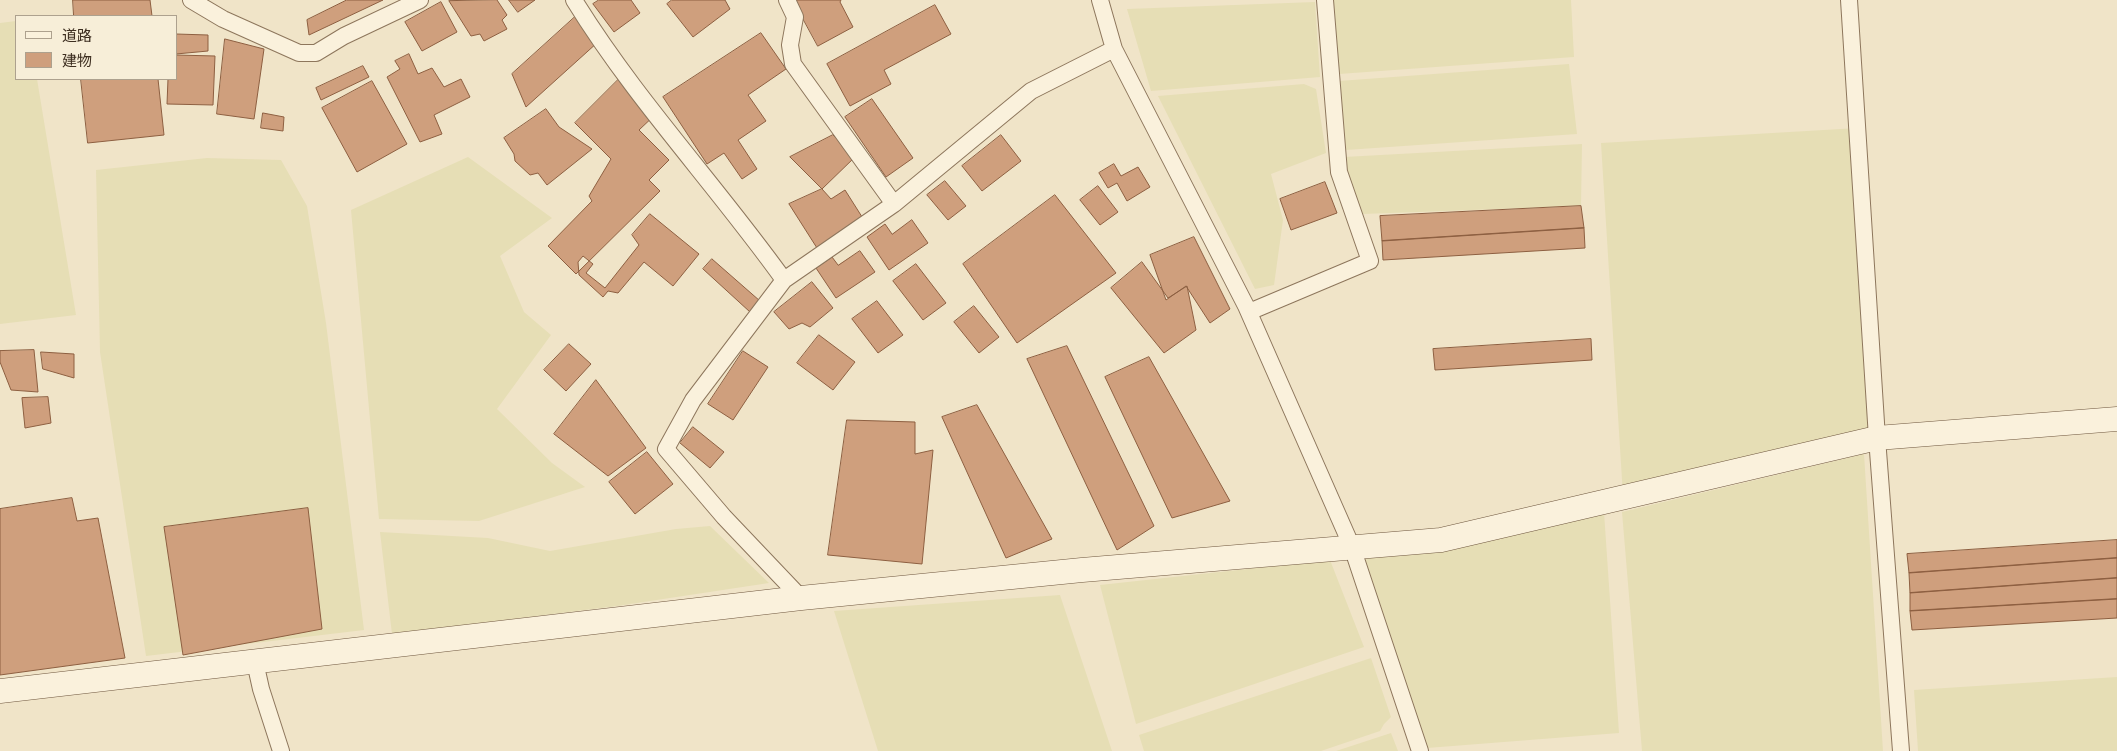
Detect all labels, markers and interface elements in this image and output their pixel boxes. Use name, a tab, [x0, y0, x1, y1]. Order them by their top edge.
legend	[15, 15, 178, 80]
text: 道路	[62, 26, 92, 45]
text: 建物	[62, 51, 92, 70]

